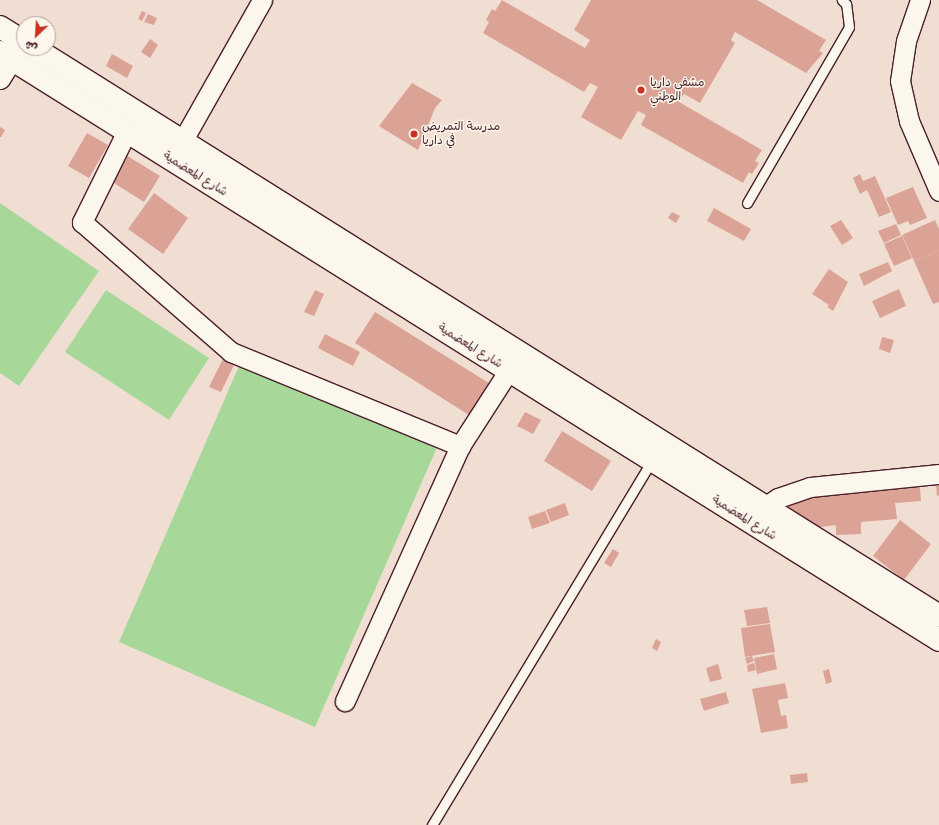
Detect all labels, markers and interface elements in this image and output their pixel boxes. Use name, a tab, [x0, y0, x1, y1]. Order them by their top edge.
north arrow	[16, 16, 56, 56]
text: ش	[23, 38, 39, 55]
place label: مشفى داريا الوطني	[650, 76, 705, 104]
marker: مشفى داريا الوطني	[635, 84, 647, 96]
place label: مدرسة التمريض في داريا	[422, 120, 500, 148]
marker: مدرسة التمريض في داريا	[409, 129, 419, 139]
street label: شارع المعضمية	[160, 149, 230, 199]
street label: شارع المعضمية	[435, 321, 505, 371]
street label: شارع المعضمية	[709, 493, 779, 543]

